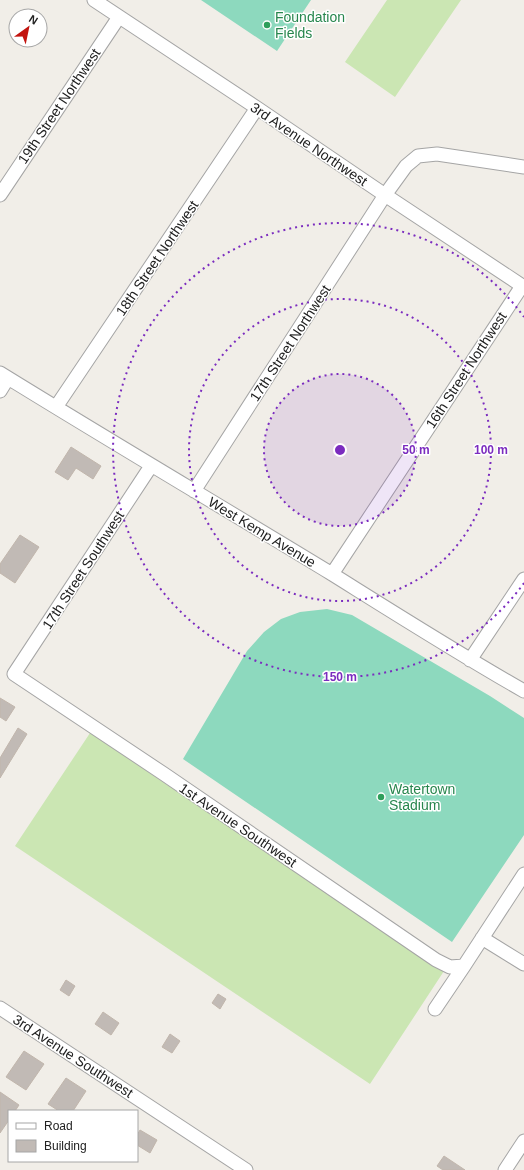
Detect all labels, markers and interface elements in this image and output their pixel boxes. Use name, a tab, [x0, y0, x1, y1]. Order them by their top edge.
north arrow	[8, 8, 48, 48]
place label: Foundation Fields	[275, 9, 345, 41]
text: N	[27, 12, 40, 27]
marker: Foundation Fields	[262, 20, 272, 30]
street label: 19th Street Northwest	[15, 45, 104, 167]
street label: 3rd Avenue Northwest	[248, 99, 371, 189]
street label: 18th Street Northwest	[113, 197, 202, 319]
street label: 17th Street Northwest	[246, 282, 334, 404]
street label: 16th Street Northwest	[422, 309, 510, 431]
centre of rings	[333, 443, 347, 457]
text: 50 m	[402, 443, 430, 457]
text: 100 m	[474, 443, 508, 457]
street label: West Kemp Avenue	[205, 494, 319, 570]
street label: 17th Street Southwest	[39, 508, 127, 632]
text: 150 m	[323, 670, 357, 684]
street label: 1st Avenue Southwest	[176, 780, 300, 870]
place label: Watertown Stadium	[389, 781, 455, 813]
marker: Watertown Stadium	[376, 792, 386, 802]
street label: 3rd Avenue Southwest	[10, 1011, 136, 1101]
legend	[8, 1110, 138, 1162]
text: Road	[44, 1119, 73, 1133]
text: Building	[44, 1139, 87, 1153]

